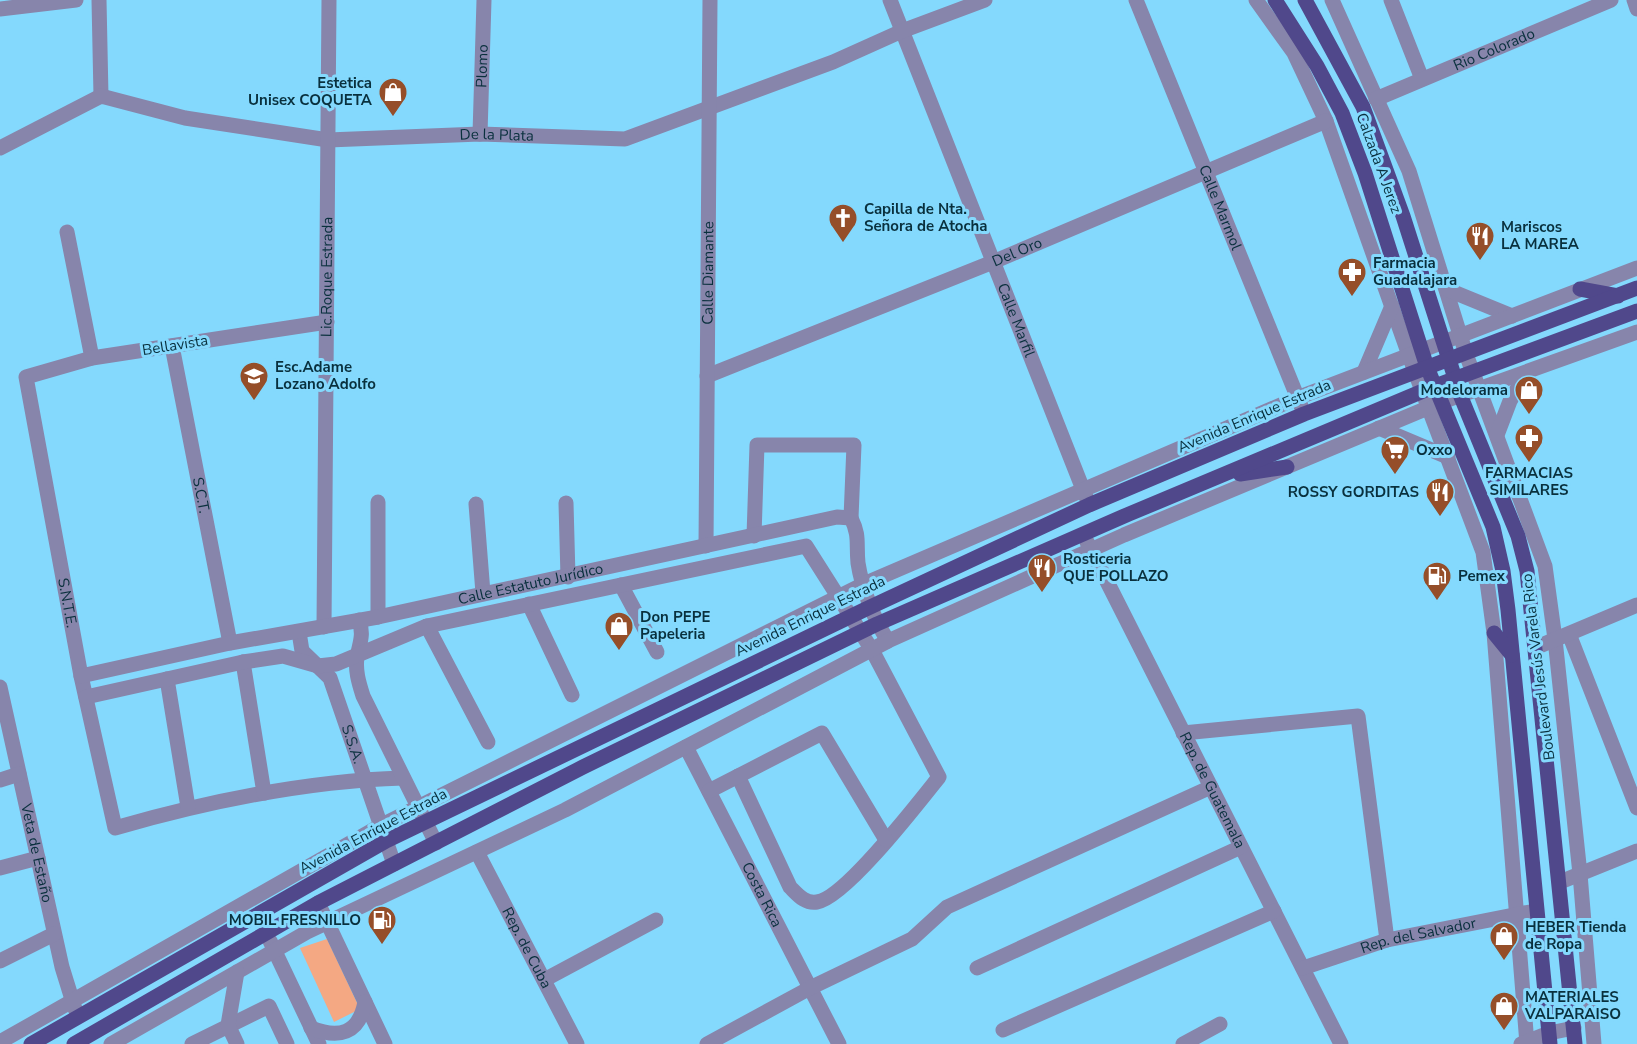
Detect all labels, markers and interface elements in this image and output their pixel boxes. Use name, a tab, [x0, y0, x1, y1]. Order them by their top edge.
street label: Rio Colorado	[1450, 23, 1538, 75]
street label: Plomo	[471, 44, 493, 88]
place label: Estetica Unisex COQUETA	[248, 73, 373, 110]
shop icon: Estetica Unisex COQUETA	[377, 76, 409, 118]
street label: Calzada A Jerez	[1352, 110, 1406, 216]
street label: De la Plata	[459, 124, 534, 146]
street label: Calle Marmol	[1194, 162, 1247, 254]
place label: Capilla de Nta. Señora de Atocha	[864, 199, 988, 236]
church icon: Capilla de Nta. Señora de Atocha	[827, 202, 859, 244]
street label: Lic.Roque Estrada	[316, 217, 337, 337]
place label: Mariscos LA MAREA	[1501, 217, 1580, 254]
restaurant icon: Mariscos LA MAREA	[1464, 220, 1496, 262]
street label: Calle Diamante	[698, 221, 718, 325]
street label: Del Oro	[989, 232, 1045, 271]
place label: Farmacia Guadalajara	[1373, 253, 1457, 290]
pharmacy icon: Farmacia Guadalajara	[1336, 256, 1368, 298]
street label: Calle Marfil	[993, 280, 1040, 360]
street label: Bellavista	[141, 330, 209, 360]
place label: Esc.Adame Lozano Adolfo	[275, 357, 376, 394]
school or university icon: Esc.Adame Lozano Adolfo	[238, 360, 270, 402]
shop icon: Modelorama	[1513, 374, 1545, 416]
street label: Avenida Enrique Estrada	[1174, 375, 1334, 457]
place label: Modelorama	[1420, 380, 1508, 400]
pharmacy icon: FARMACIAS SIMILARES	[1513, 422, 1545, 464]
supermarket icon: Oxxo	[1379, 434, 1411, 476]
place label: Oxxo	[1416, 440, 1453, 460]
place label: FARMACIAS SIMILARES	[1485, 463, 1573, 500]
street label: S.C.T.	[188, 475, 214, 515]
restaurant icon: ROSSY GORDITAS	[1424, 476, 1456, 518]
place label: ROSSY GORDITAS	[1288, 482, 1419, 502]
place label: Rosticeria QUE POLLAZO	[1063, 549, 1169, 586]
restaurant icon: Rosticeria QUE POLLAZO	[1026, 552, 1058, 594]
street label: Calle Estatuto Jurídico	[456, 558, 605, 609]
fuel station icon: Pemex	[1421, 560, 1453, 602]
place label: Pemex	[1458, 566, 1506, 586]
street label: Avenida Enrique Estrada	[732, 571, 888, 661]
street label: Boulevard Jesús Varela Rico	[1517, 573, 1559, 761]
street label: S.N.T.E.	[53, 576, 82, 629]
place label: Don PEPE Papeleria	[640, 607, 710, 644]
shop icon: Don PEPE Papeleria	[603, 610, 635, 652]
street label: S.S.A.	[337, 722, 369, 766]
street label: Rep. de Guatemala	[1175, 729, 1250, 852]
street label: Avenida Enrique Estrada	[296, 783, 450, 879]
street label: Veta de Estaño	[16, 801, 57, 904]
street label: Costa Rica	[737, 859, 787, 930]
fuel station icon: MOBIL FRESNILLO	[366, 904, 398, 946]
street label: Rep. de Cuba	[497, 904, 556, 992]
place label: MOBIL FRESNILLO	[229, 910, 361, 930]
street label: Rep. del Salvador	[1358, 913, 1478, 958]
place label: HEBER Tienda de Ropa	[1525, 917, 1626, 954]
shop icon: HEBER Tienda de Ropa	[1488, 920, 1520, 962]
place label: MATERIALES VALPARAISO	[1524, 987, 1621, 1024]
shop icon: MATERIALES VALPARAISO	[1488, 990, 1520, 1032]

